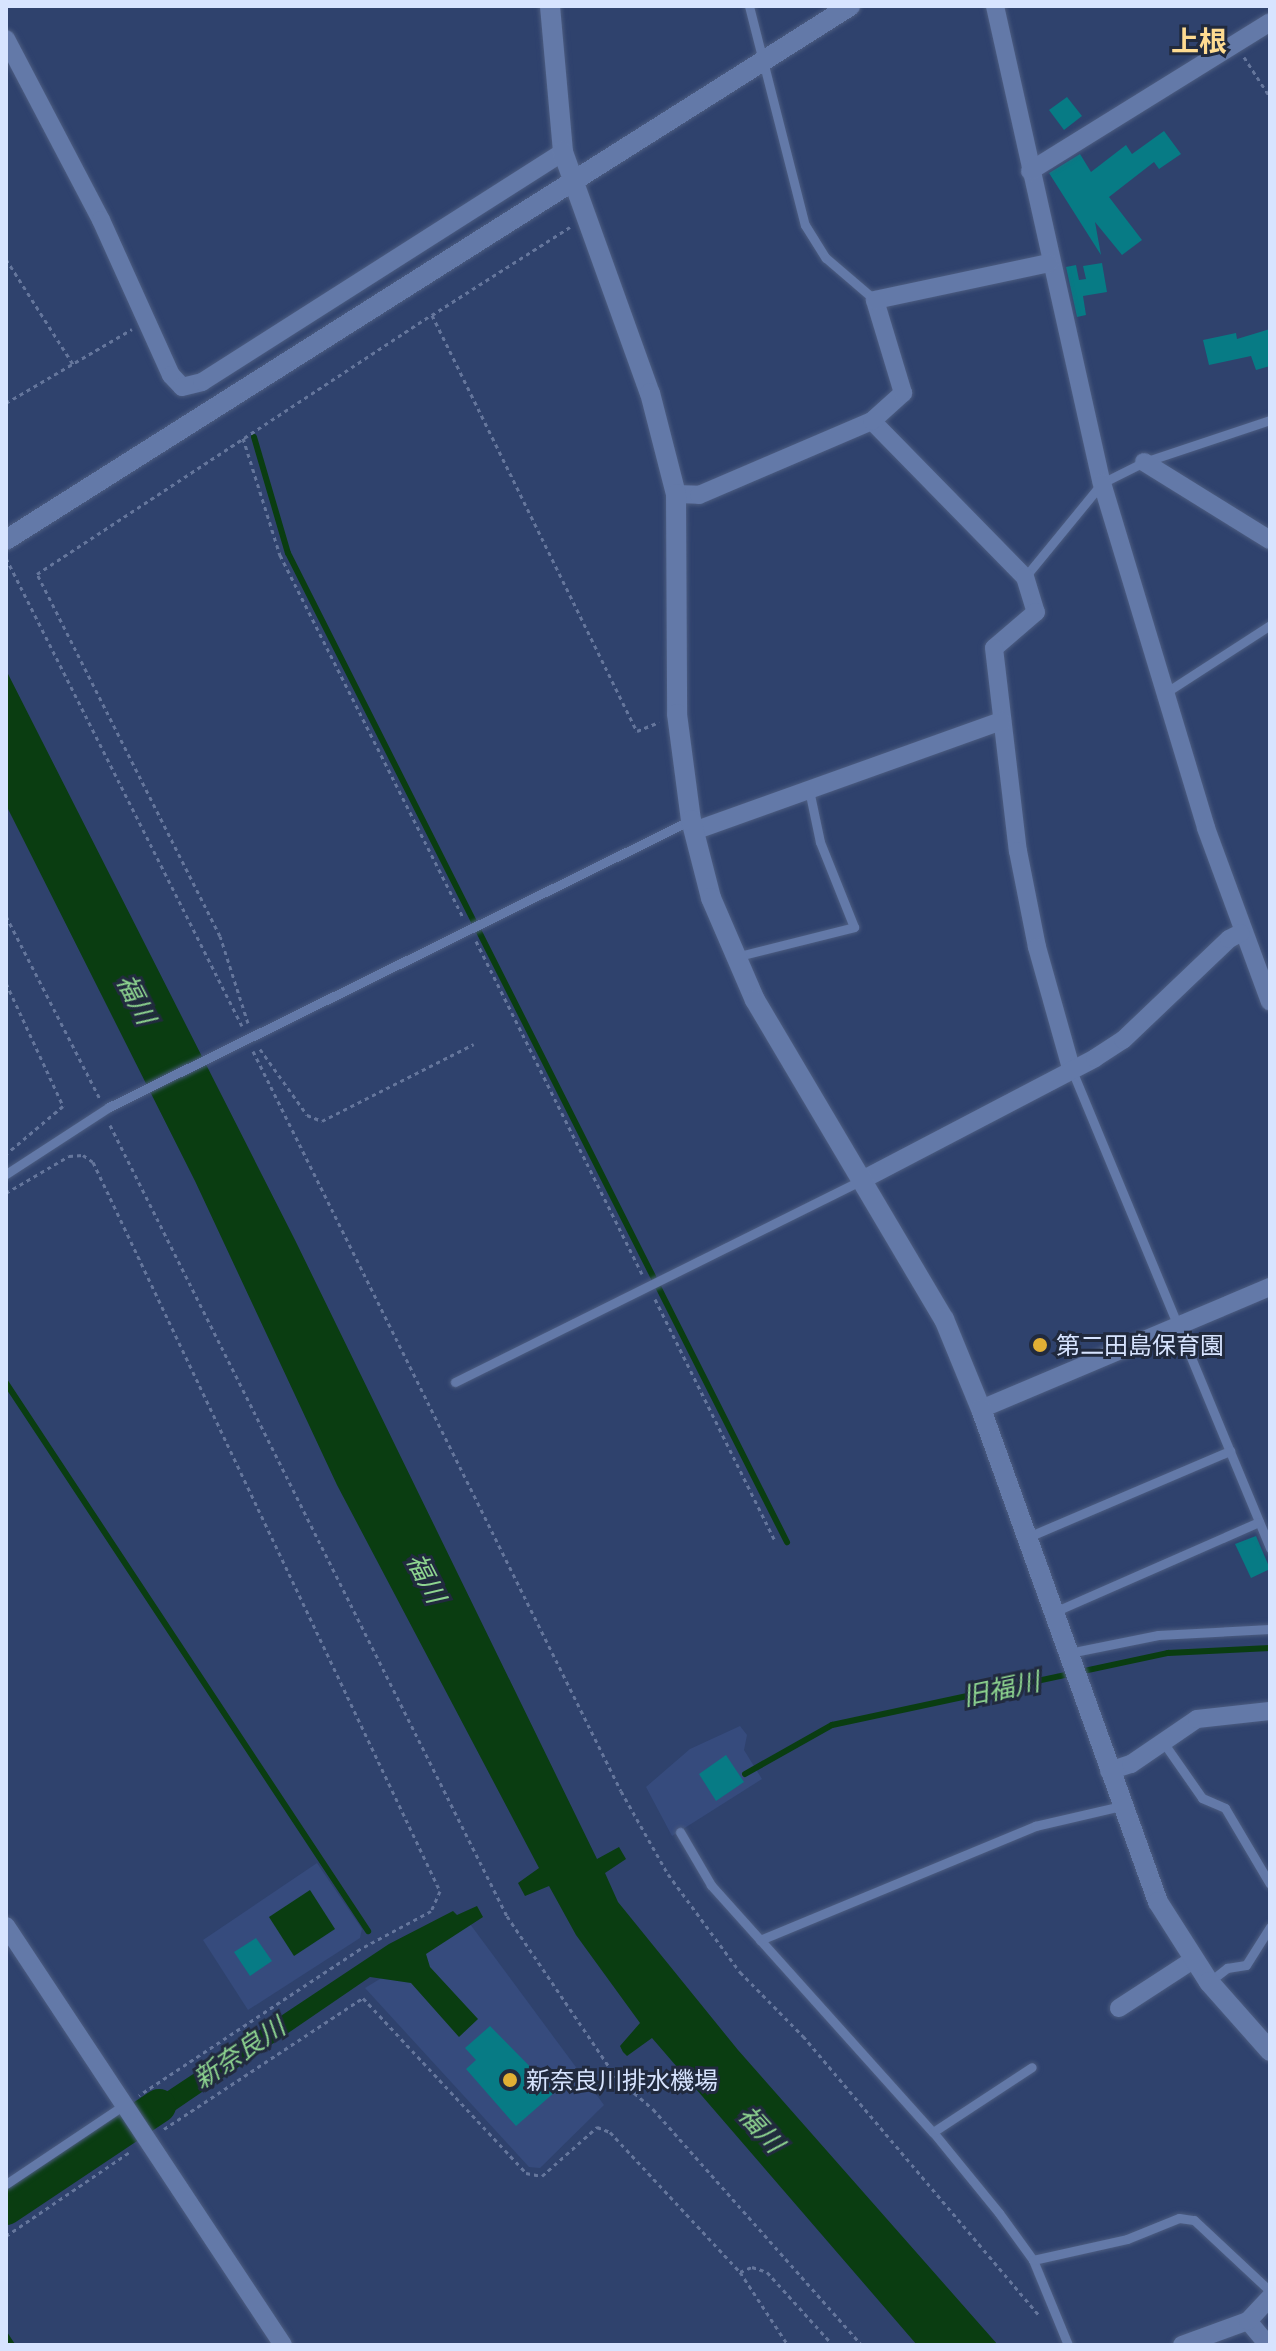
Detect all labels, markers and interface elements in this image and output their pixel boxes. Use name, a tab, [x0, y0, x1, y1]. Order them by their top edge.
district label: 上根	[1171, 24, 1227, 58]
water label: 福川	[110, 969, 162, 1029]
place label: 第二田島保育園	[1056, 1331, 1224, 1359]
marker: 第二田島保育園	[1031, 1336, 1049, 1354]
water label: 福川	[400, 1548, 452, 1608]
water label: 旧福川	[960, 1666, 1042, 1712]
water label: 新奈良川	[187, 2011, 291, 2095]
place label: 新奈良川排水機場	[526, 2066, 718, 2094]
marker: 新奈良川排水機場	[501, 2071, 519, 2089]
water label: 福川	[732, 2099, 790, 2159]

